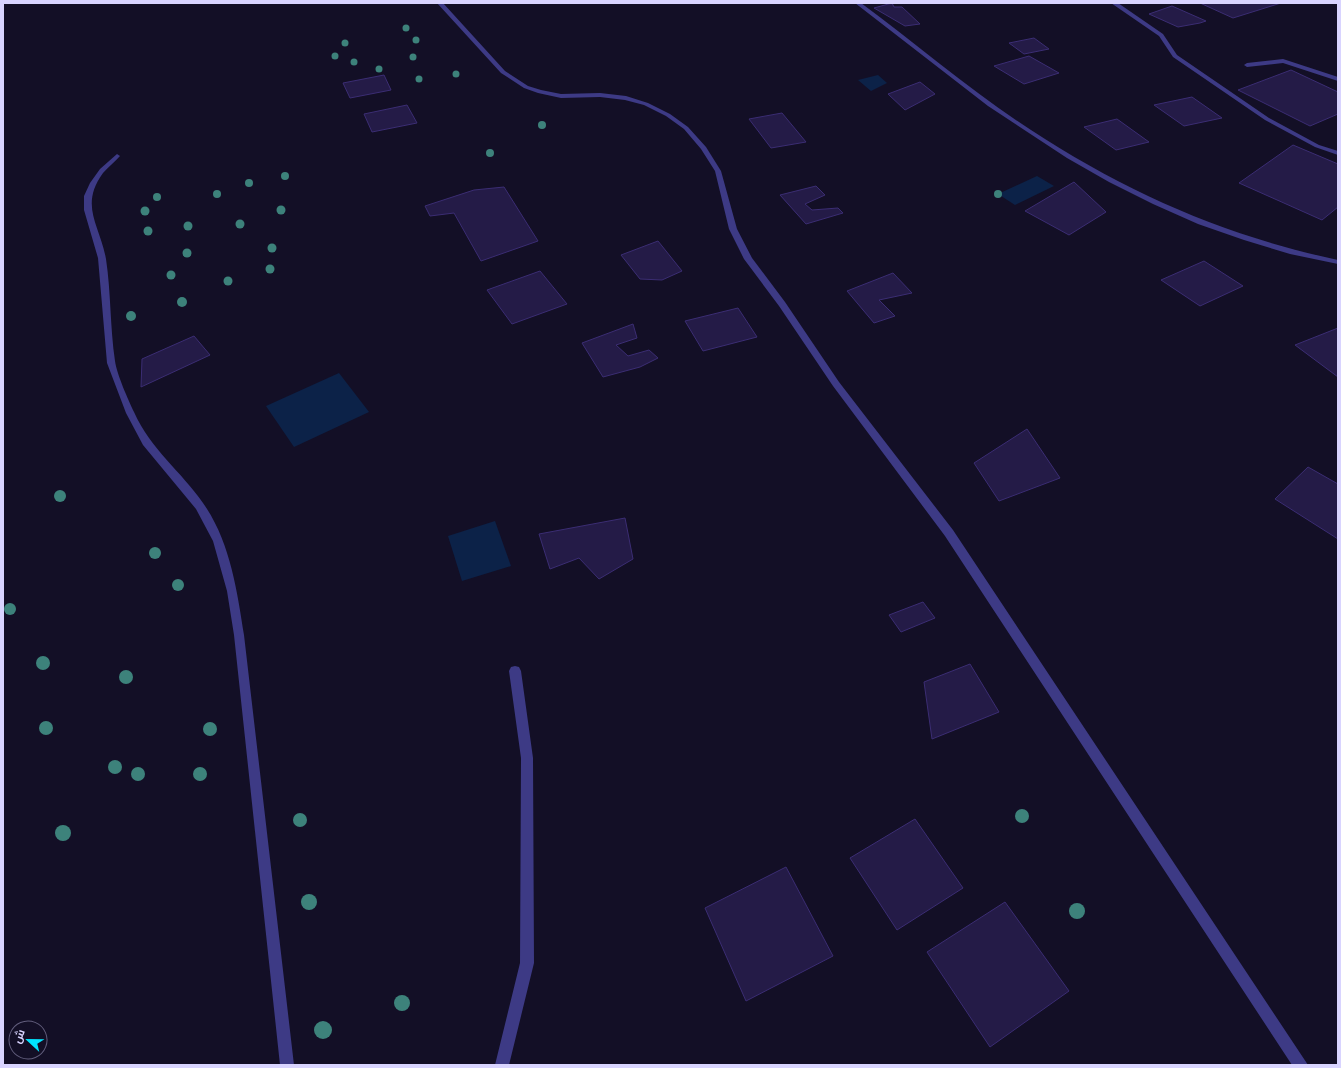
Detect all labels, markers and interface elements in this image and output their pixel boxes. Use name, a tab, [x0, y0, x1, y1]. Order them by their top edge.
north arrow	[8, 1020, 48, 1060]
text: ش	[11, 1027, 28, 1045]

